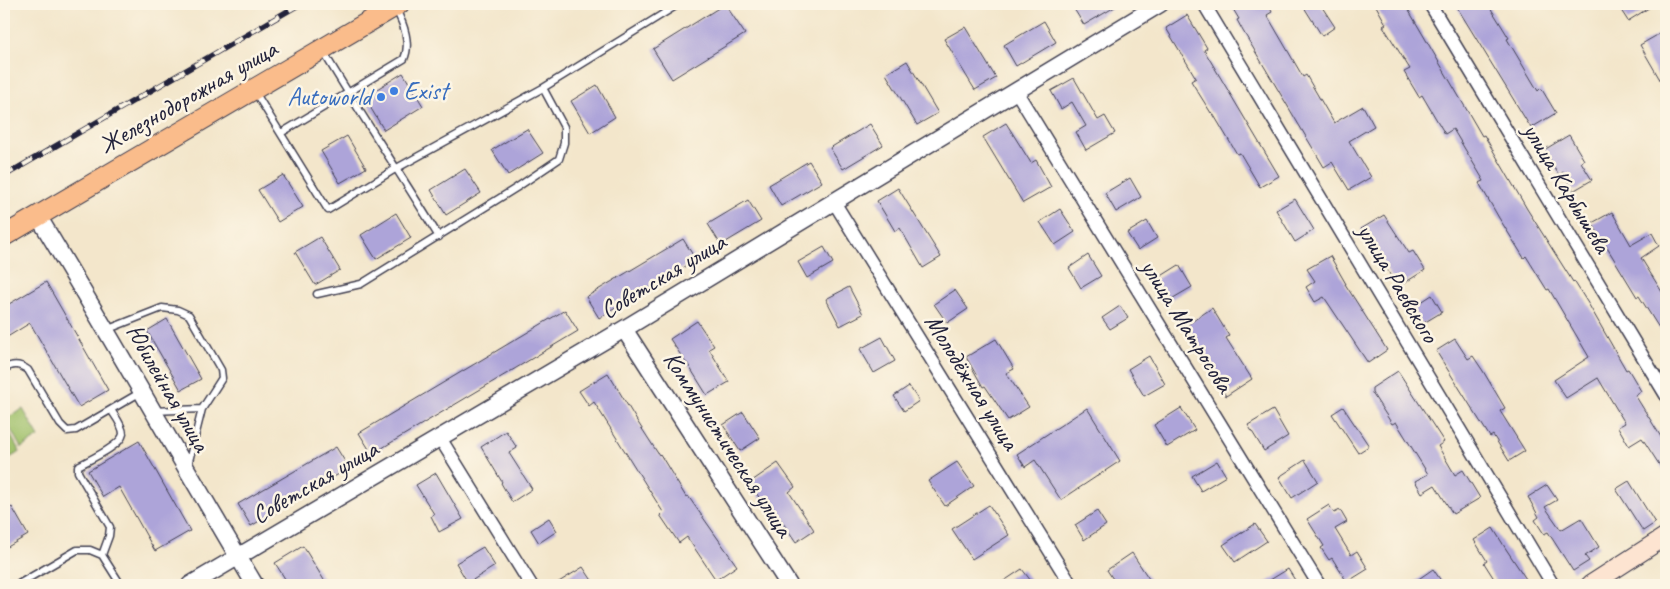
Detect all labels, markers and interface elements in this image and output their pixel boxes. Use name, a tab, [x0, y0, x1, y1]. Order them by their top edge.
street label: Железнодорожная улица	[93, 32, 285, 161]
place label: Exist	[404, 75, 452, 107]
place label: Autoworld	[288, 81, 375, 113]
marker: Exist	[388, 85, 400, 97]
marker: Autoworld	[375, 91, 387, 103]
street label: улица Карбышева	[1515, 115, 1619, 261]
street label: улица Раевского	[1349, 216, 1447, 349]
street label: Советская улица	[594, 225, 733, 326]
street label: улица Матросова	[1132, 252, 1242, 400]
street label: Молодёжная улица	[918, 308, 1027, 458]
street label: Юбилейная улица	[119, 319, 218, 459]
street label: Коммунистическая улица	[656, 345, 801, 545]
street label: Советская улица	[246, 432, 386, 531]

